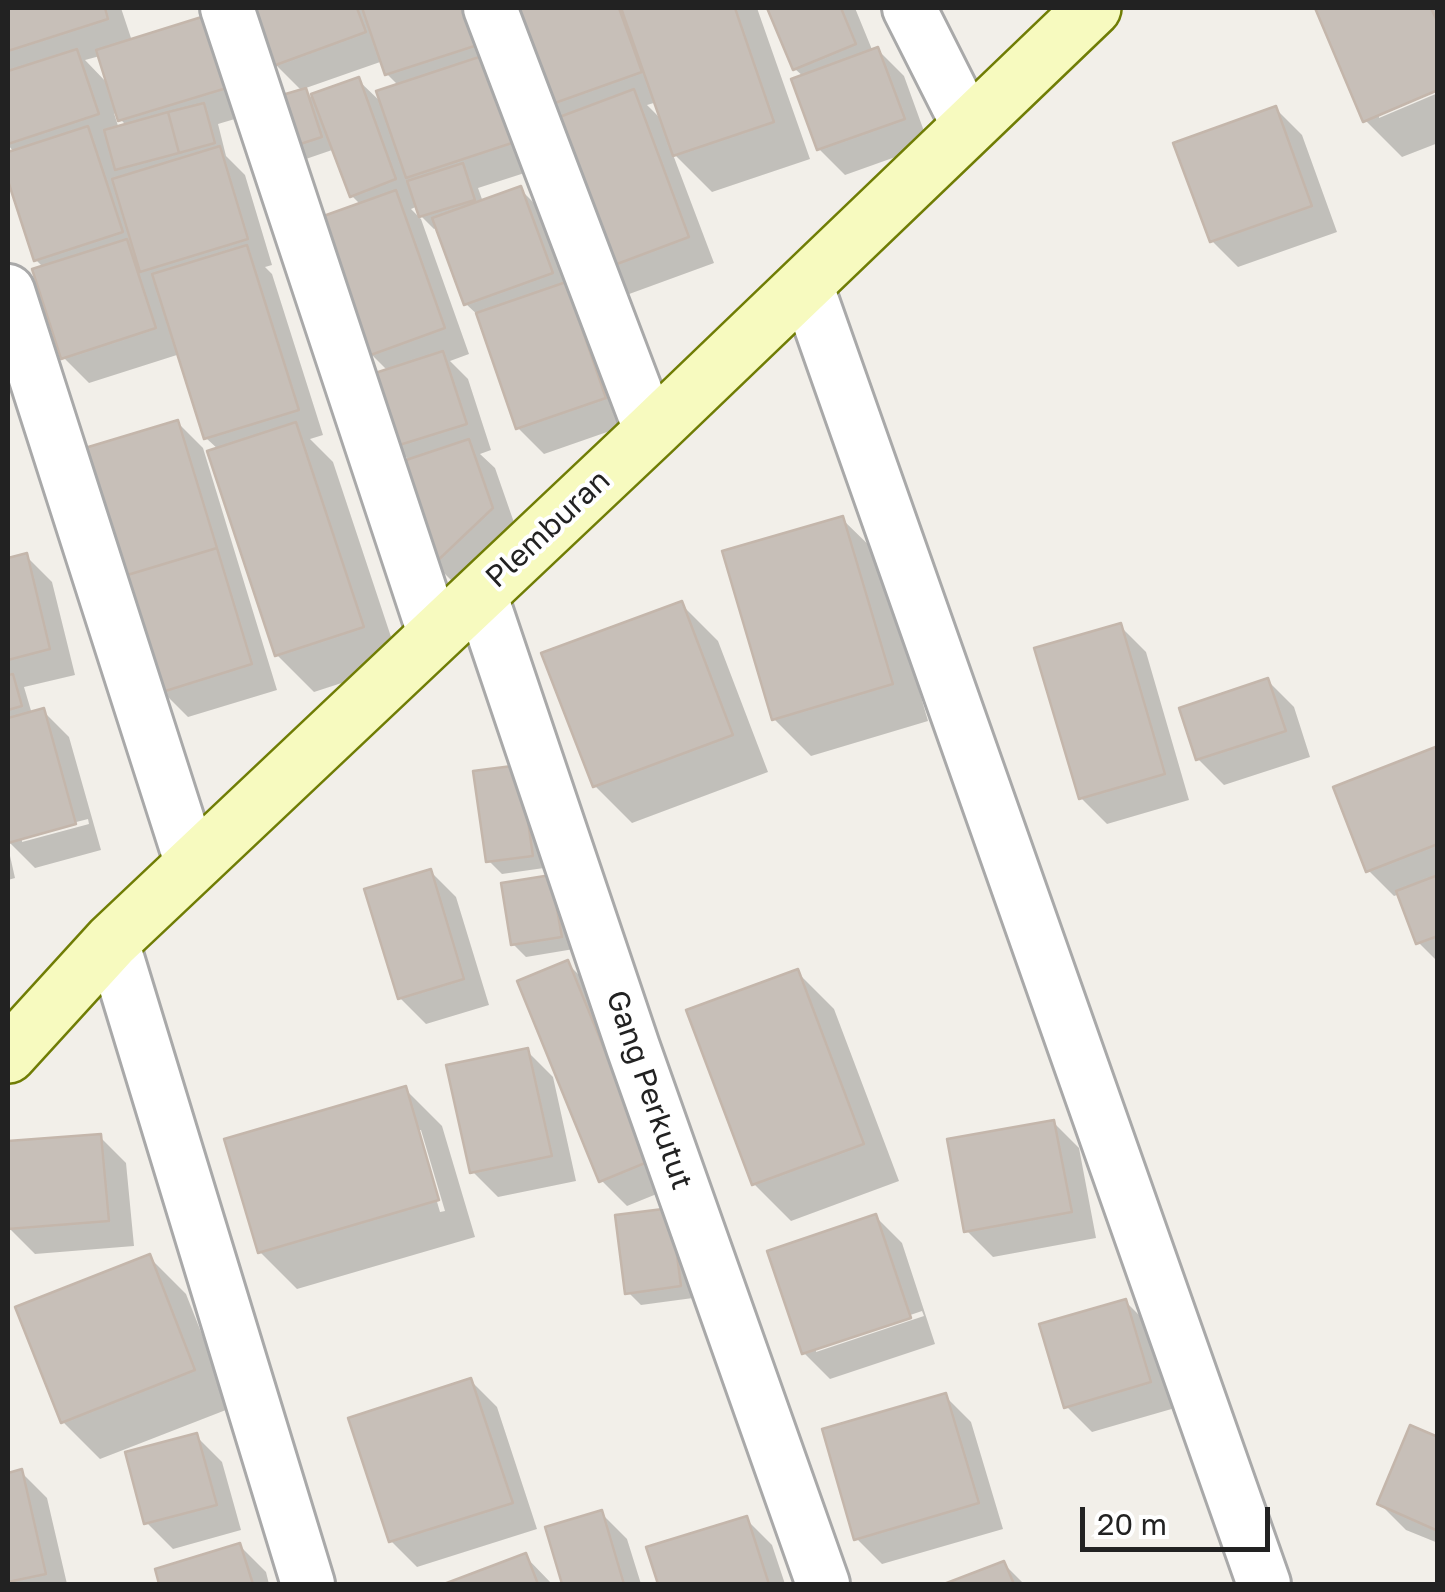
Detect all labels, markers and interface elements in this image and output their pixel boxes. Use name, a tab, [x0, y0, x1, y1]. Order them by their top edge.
street label: Plemburan	[479, 463, 617, 595]
street label: Gang Perkutut	[598, 986, 700, 1194]
scale bar	[1085, 1487, 1275, 1549]
text: 20 m	[1097, 1506, 1167, 1542]

